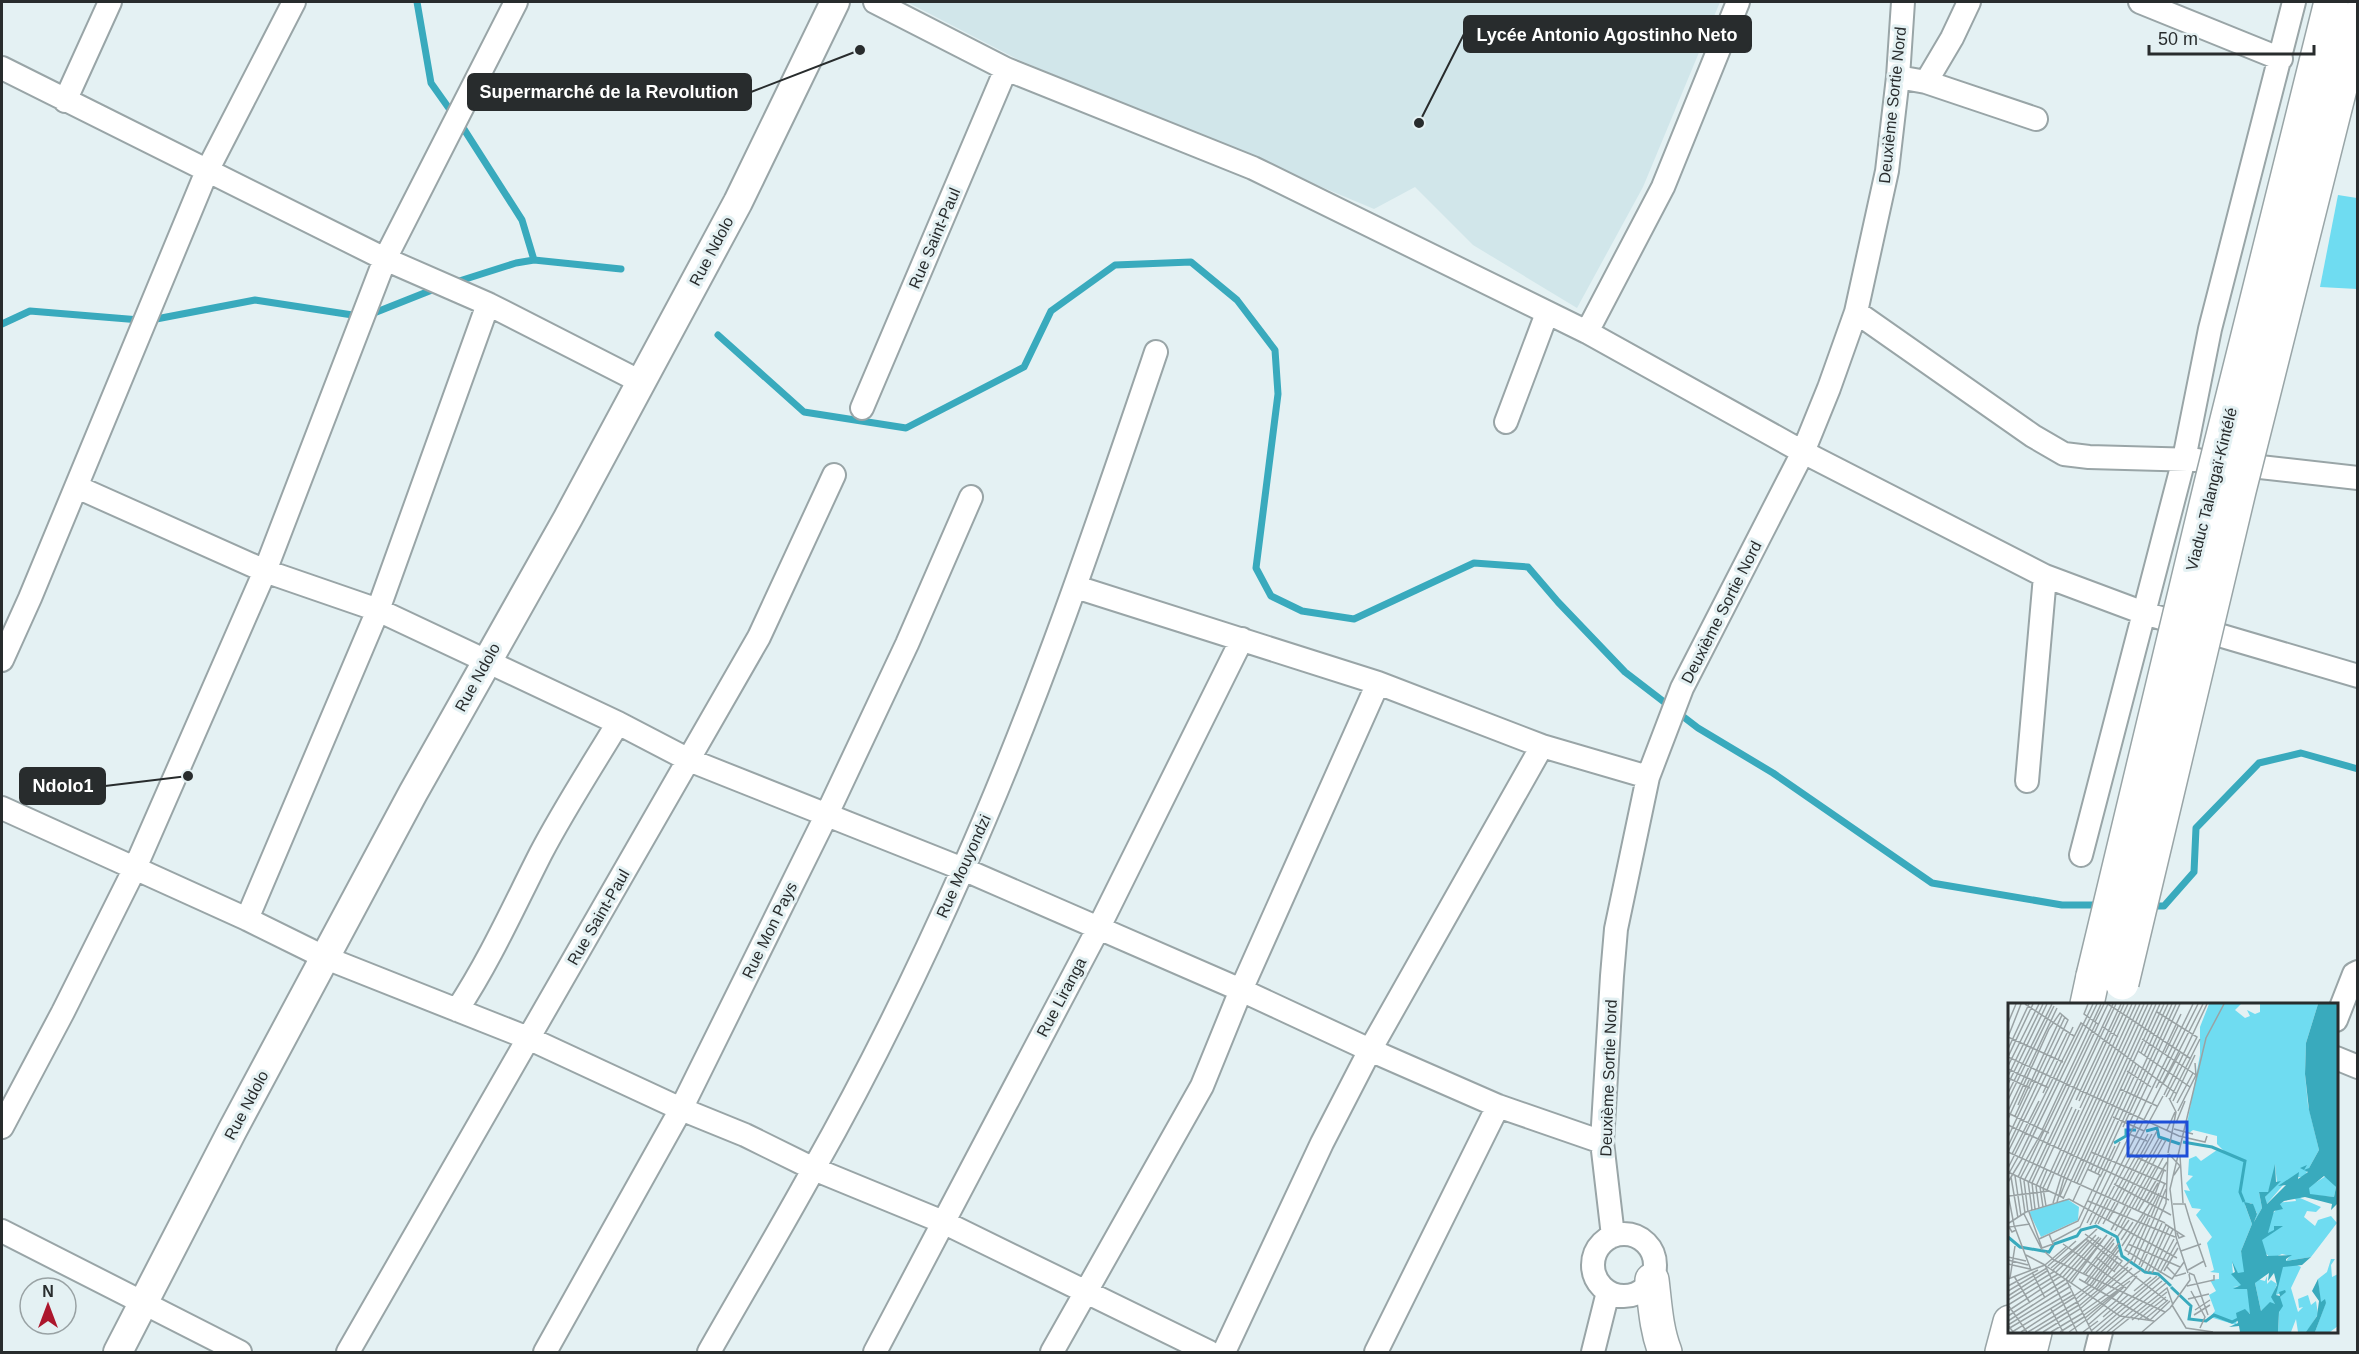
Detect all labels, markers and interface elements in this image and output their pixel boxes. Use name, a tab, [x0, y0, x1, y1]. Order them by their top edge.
callout: Lycée Antonio Agostinho Neto	[1464, 16, 1751, 52]
scale bar	[2149, 18, 2314, 56]
text: Lycée Antonio Agostinho Neto	[1477, 25, 1738, 45]
street label: Deuxième Sortie Nord	[1876, 26, 1909, 184]
text: 50 m	[2158, 29, 2198, 49]
callout: Supermarché de la Revolution	[468, 74, 751, 110]
text: Supermarché de la Revolution	[479, 82, 739, 102]
street label: Rue Saint-Paul	[906, 185, 963, 291]
street label: Rue Ndolo	[686, 214, 737, 289]
street label: Viaduc Talangaï-Kintélé	[2183, 406, 2240, 572]
street label: Deuxième Sortie Nord	[1678, 538, 1765, 686]
street label: Rue Ndolo	[452, 640, 503, 714]
callout: Ndolo1	[20, 768, 105, 804]
text: Ndolo1	[33, 776, 94, 796]
street label: Rue Mouyondzi	[933, 812, 994, 920]
street label: Rue Saint-Paul	[564, 866, 633, 968]
street label: Rue Mon Pays	[739, 879, 800, 981]
street label: Rue Liranga	[1033, 955, 1089, 1040]
street label: Deuxième Sortie Nord	[1597, 999, 1620, 1157]
inset map	[2008, 1003, 2338, 1333]
street label: Rue Ndolo	[221, 1068, 272, 1143]
north arrow	[18, 1276, 78, 1336]
text: N	[42, 1283, 54, 1300]

